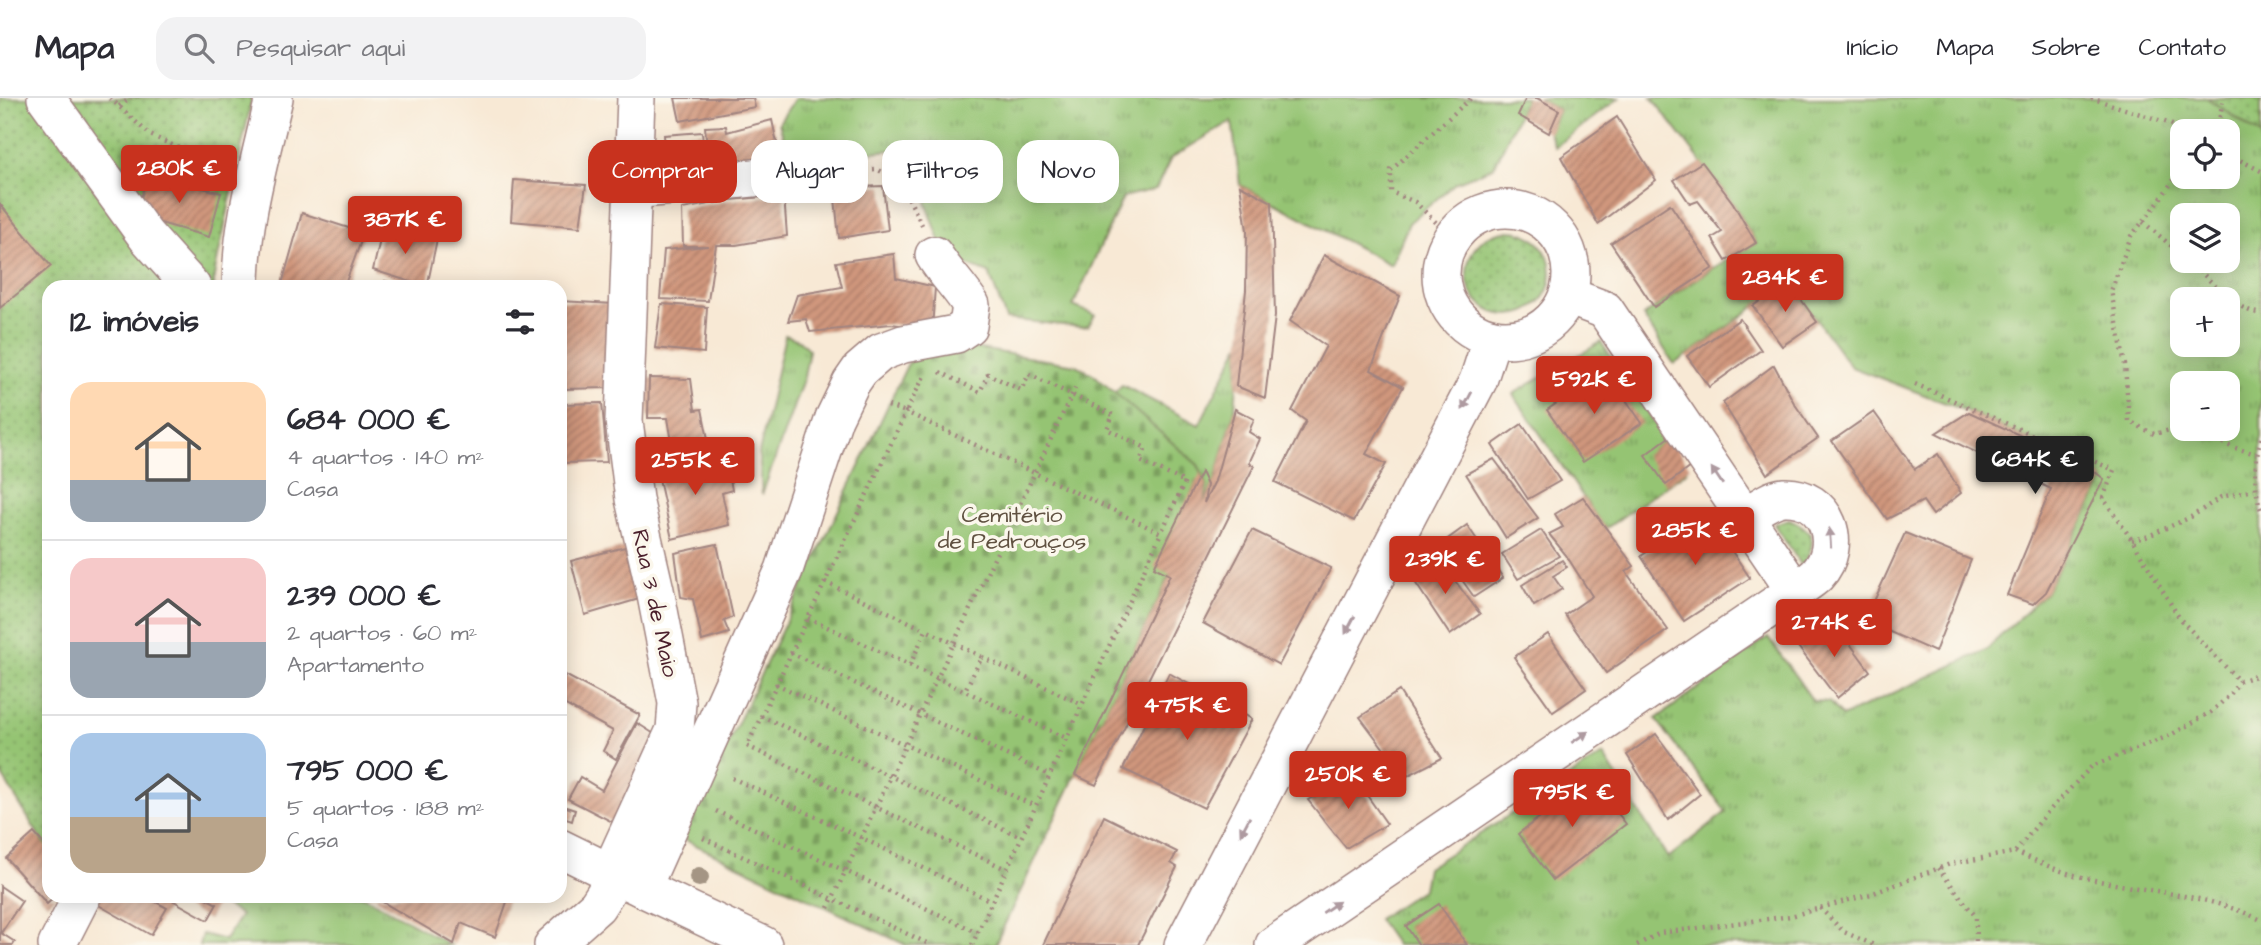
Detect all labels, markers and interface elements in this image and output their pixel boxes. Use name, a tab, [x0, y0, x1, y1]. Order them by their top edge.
search box	[156, 17, 646, 80]
text: Mapa	[35, 25, 114, 71]
icon: search	[180, 29, 218, 67]
text: Pesquisar aqui	[236, 30, 405, 66]
text: Início	[1847, 31, 1898, 65]
text: Mapa	[1936, 31, 1994, 65]
text: Sobre	[2032, 31, 2100, 65]
text: Contato	[2138, 31, 2226, 65]
map controls	[2170, 119, 2240, 441]
button: locate	[2170, 119, 2240, 189]
chip: Comprar	[588, 140, 737, 203]
chip: Alugar	[751, 140, 868, 203]
chip: Filtros	[882, 140, 1003, 203]
chip: Novo	[1017, 140, 1119, 203]
pin: 280K €	[122, 146, 236, 205]
text: 280K €	[137, 152, 221, 184]
pin: 387K €	[348, 197, 462, 256]
text: 387K €	[364, 203, 446, 235]
button: layers	[2170, 203, 2240, 273]
pin: 284K €	[1728, 254, 1842, 314]
text: 284K €	[1742, 261, 1828, 293]
button: +	[2170, 287, 2240, 357]
text: 12 imóveis	[70, 301, 199, 343]
icon: filters	[501, 303, 539, 341]
pin: 592K €	[1537, 356, 1651, 416]
text: 592K €	[1552, 363, 1636, 395]
button: −	[2170, 371, 2240, 441]
one-way arrow	[1462, 392, 1474, 412]
text: 684 000 €	[287, 399, 450, 441]
icon: home	[126, 410, 210, 494]
pin: 684K €	[1978, 436, 2092, 496]
pin: 255K €	[638, 438, 752, 497]
text: 4 quartos · 140 m²	[287, 441, 484, 473]
text: 684K €	[1992, 443, 2078, 475]
text: 255K €	[651, 444, 739, 476]
one-way arrow	[1710, 467, 1724, 485]
text: Casa	[287, 473, 338, 505]
park label: Cemitério de Pedrouços	[938, 499, 1086, 557]
pin: 285K €	[1638, 508, 1752, 567]
text: 285K €	[1652, 514, 1738, 546]
street label: Rua 3 de Maio	[624, 526, 686, 680]
one-way arrow	[1824, 527, 1835, 549]
pin: 239K €	[1388, 536, 1502, 596]
text: 239K €	[1405, 543, 1485, 575]
text: 239 000 €	[287, 575, 441, 617]
icon: home	[126, 586, 210, 670]
pin: 274K €	[1777, 600, 1891, 659]
text: 274K €	[1792, 606, 1876, 638]
one-way arrow	[1345, 615, 1357, 635]
text: 2 quartos · 60 m²	[287, 617, 477, 649]
text: Apartamento	[287, 649, 424, 681]
pin: 475K €	[1130, 682, 1244, 742]
text: 475K €	[1143, 689, 1231, 721]
one-way arrow	[1570, 731, 1589, 744]
text: 795 000 €	[287, 750, 448, 792]
pin: 250K €	[1291, 752, 1405, 811]
text: 250K €	[1305, 758, 1391, 790]
icon: home	[126, 761, 210, 845]
pin: 795K €	[1515, 770, 1629, 829]
text: 795K €	[1530, 776, 1614, 808]
text: 5 quartos · 188 m²	[287, 792, 484, 824]
one-way arrow	[1239, 816, 1251, 836]
text: Casa	[287, 824, 338, 856]
one-way arrow	[1321, 900, 1341, 913]

